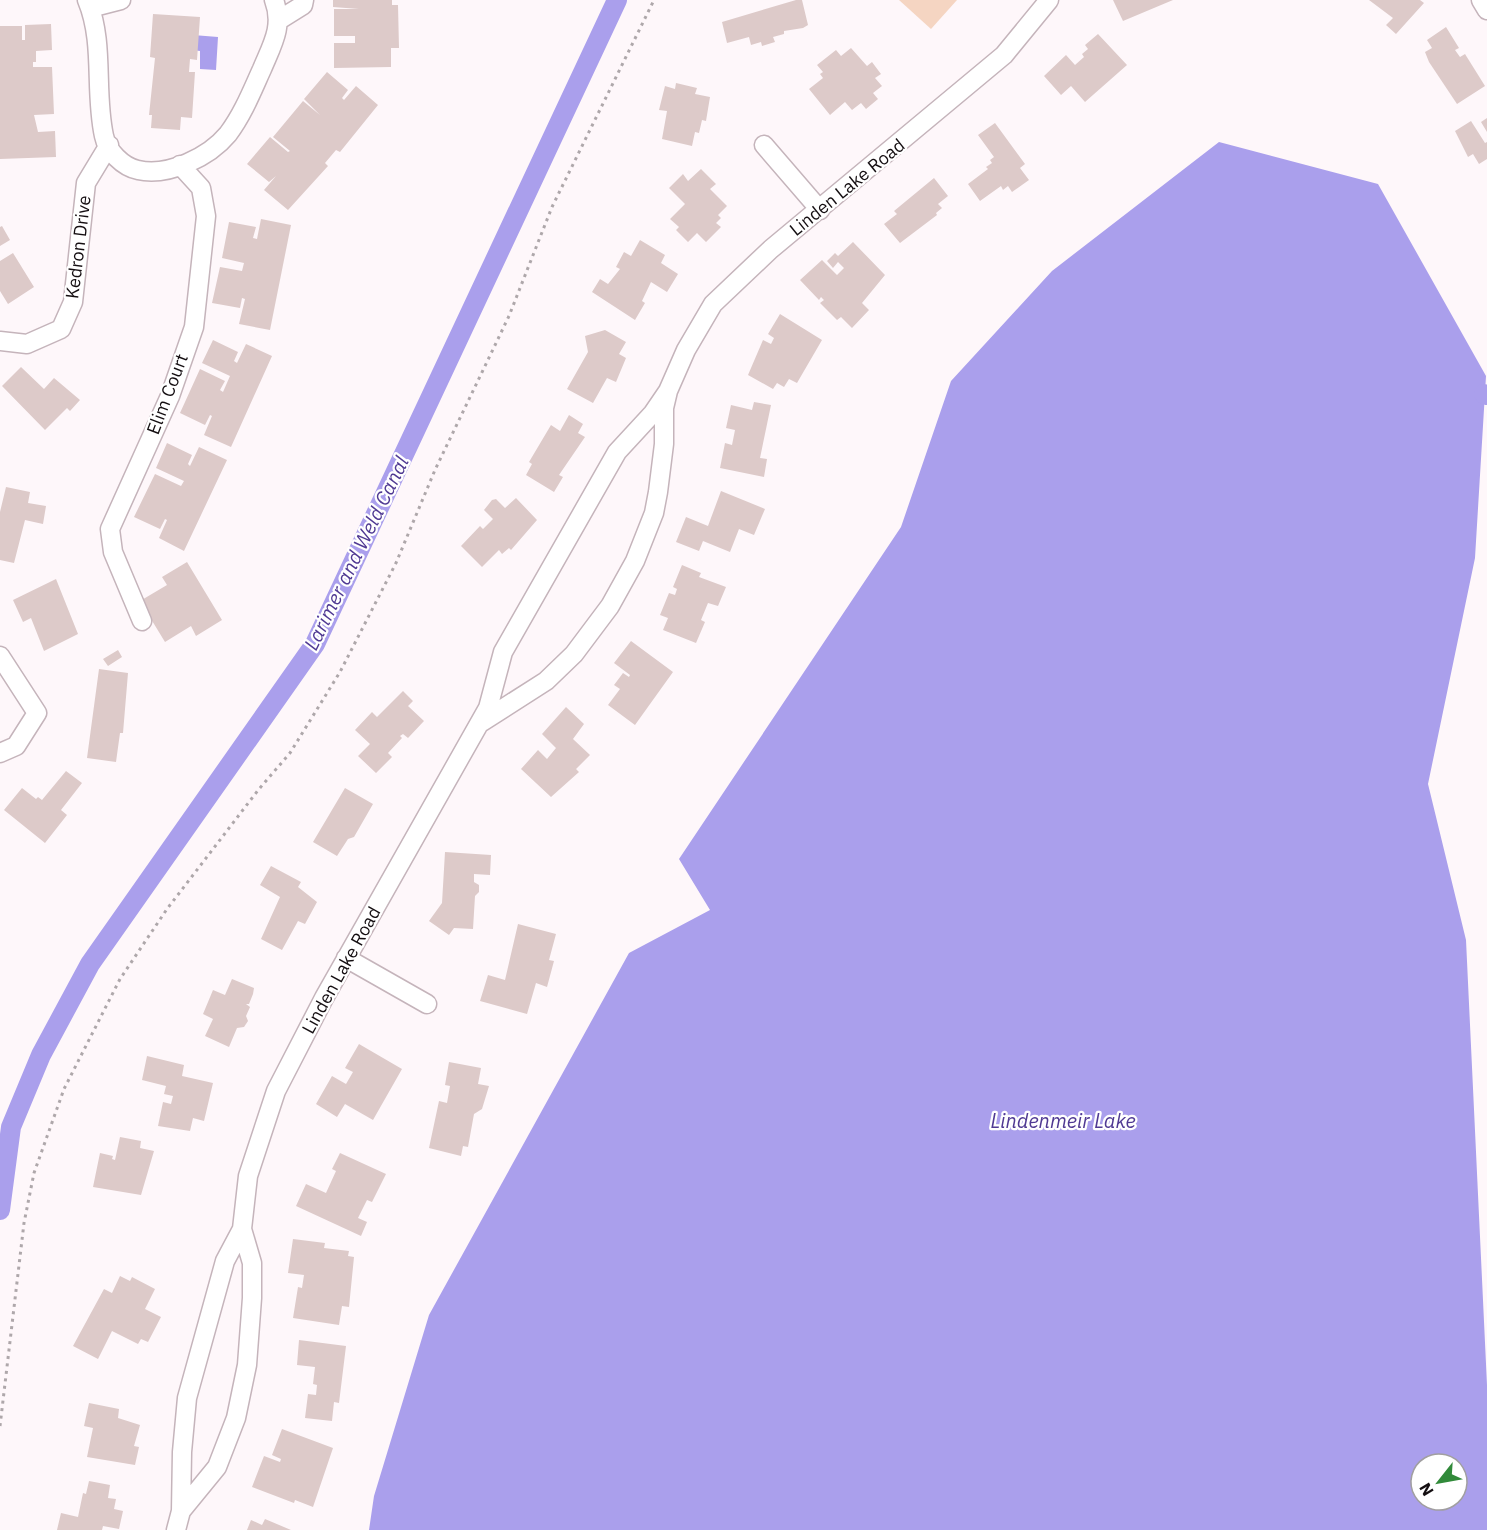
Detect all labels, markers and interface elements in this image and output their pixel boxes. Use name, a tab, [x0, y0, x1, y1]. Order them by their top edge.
street label: Linden Lake Road	[785, 133, 909, 241]
street label: Kedron Drive	[60, 194, 96, 300]
street label: Elim Court	[141, 351, 193, 437]
water label: Larimer and Weld Canal	[297, 451, 415, 654]
street label: Linden Lake Road	[297, 902, 385, 1038]
water label: Lindenmeir Lake	[990, 1107, 1136, 1134]
north arrow	[1409, 1452, 1469, 1512]
text: N	[1415, 1480, 1438, 1500]

